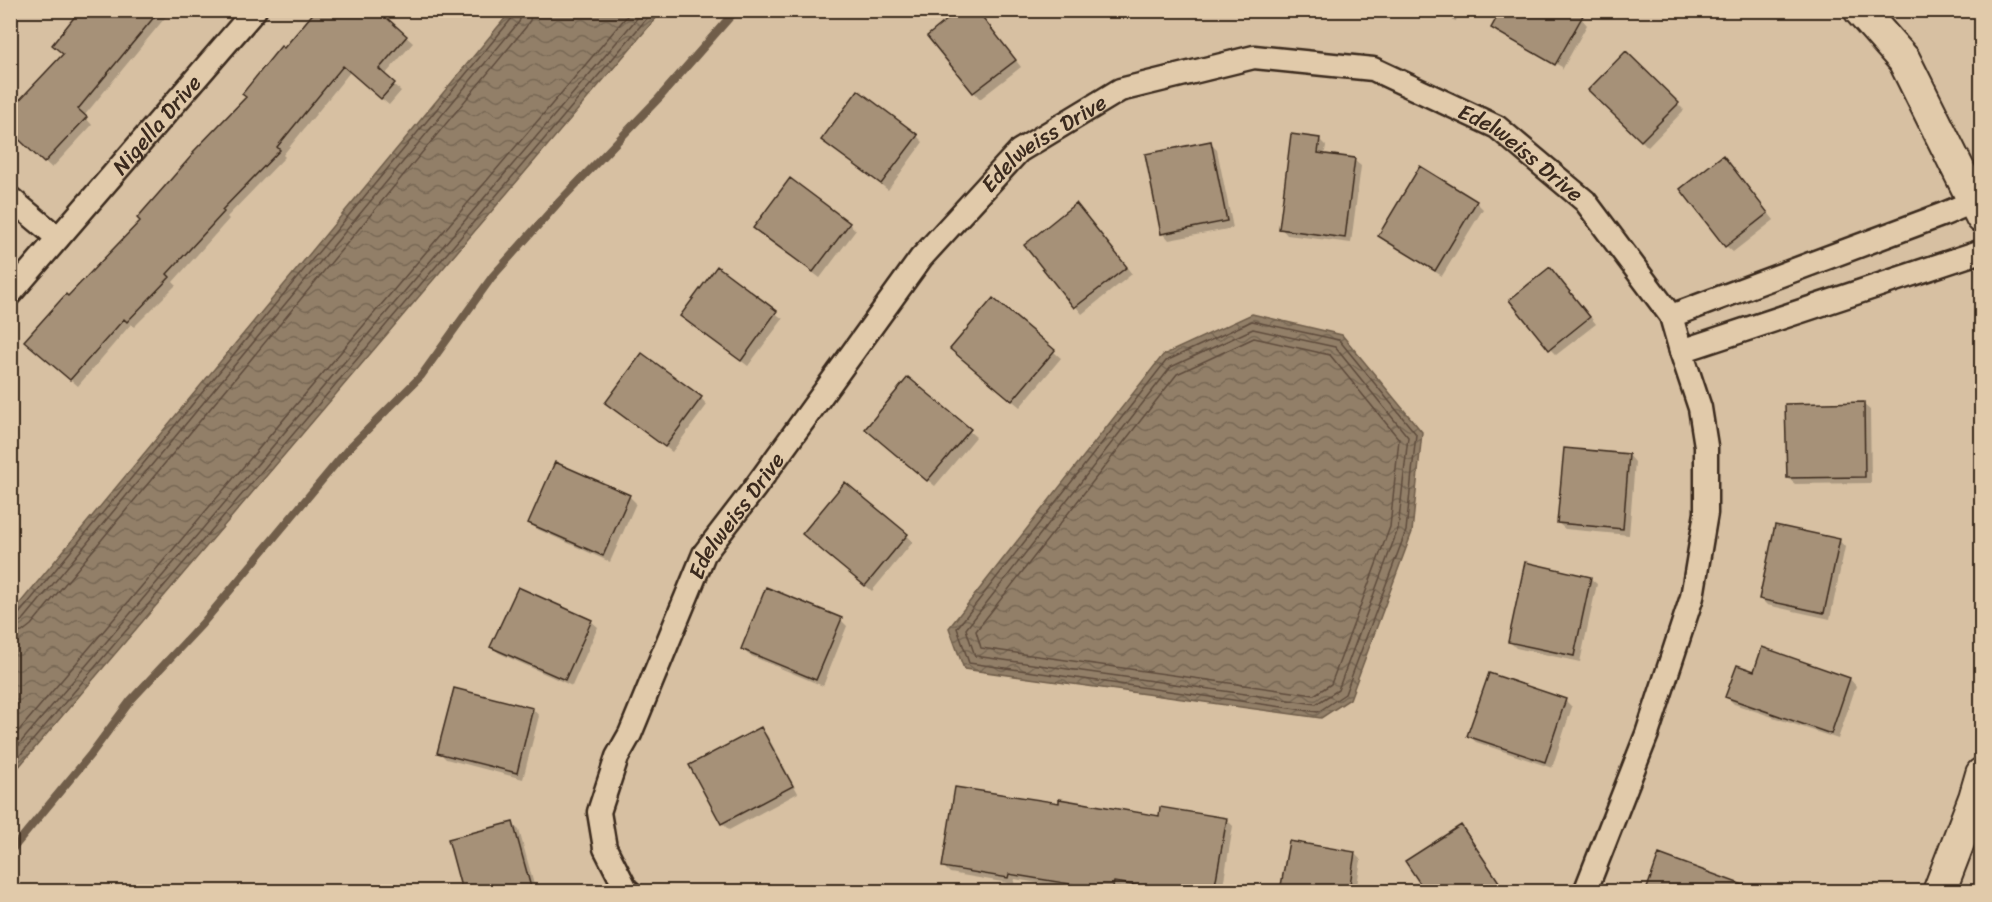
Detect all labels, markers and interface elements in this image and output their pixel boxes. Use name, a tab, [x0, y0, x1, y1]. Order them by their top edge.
street label: Nigella Drive	[101, 65, 211, 184]
street label: Edelweiss Drive	[970, 83, 1114, 201]
street label: Edelweiss Drive	[1452, 92, 1593, 212]
street label: Edelweiss Drive	[676, 443, 795, 585]

